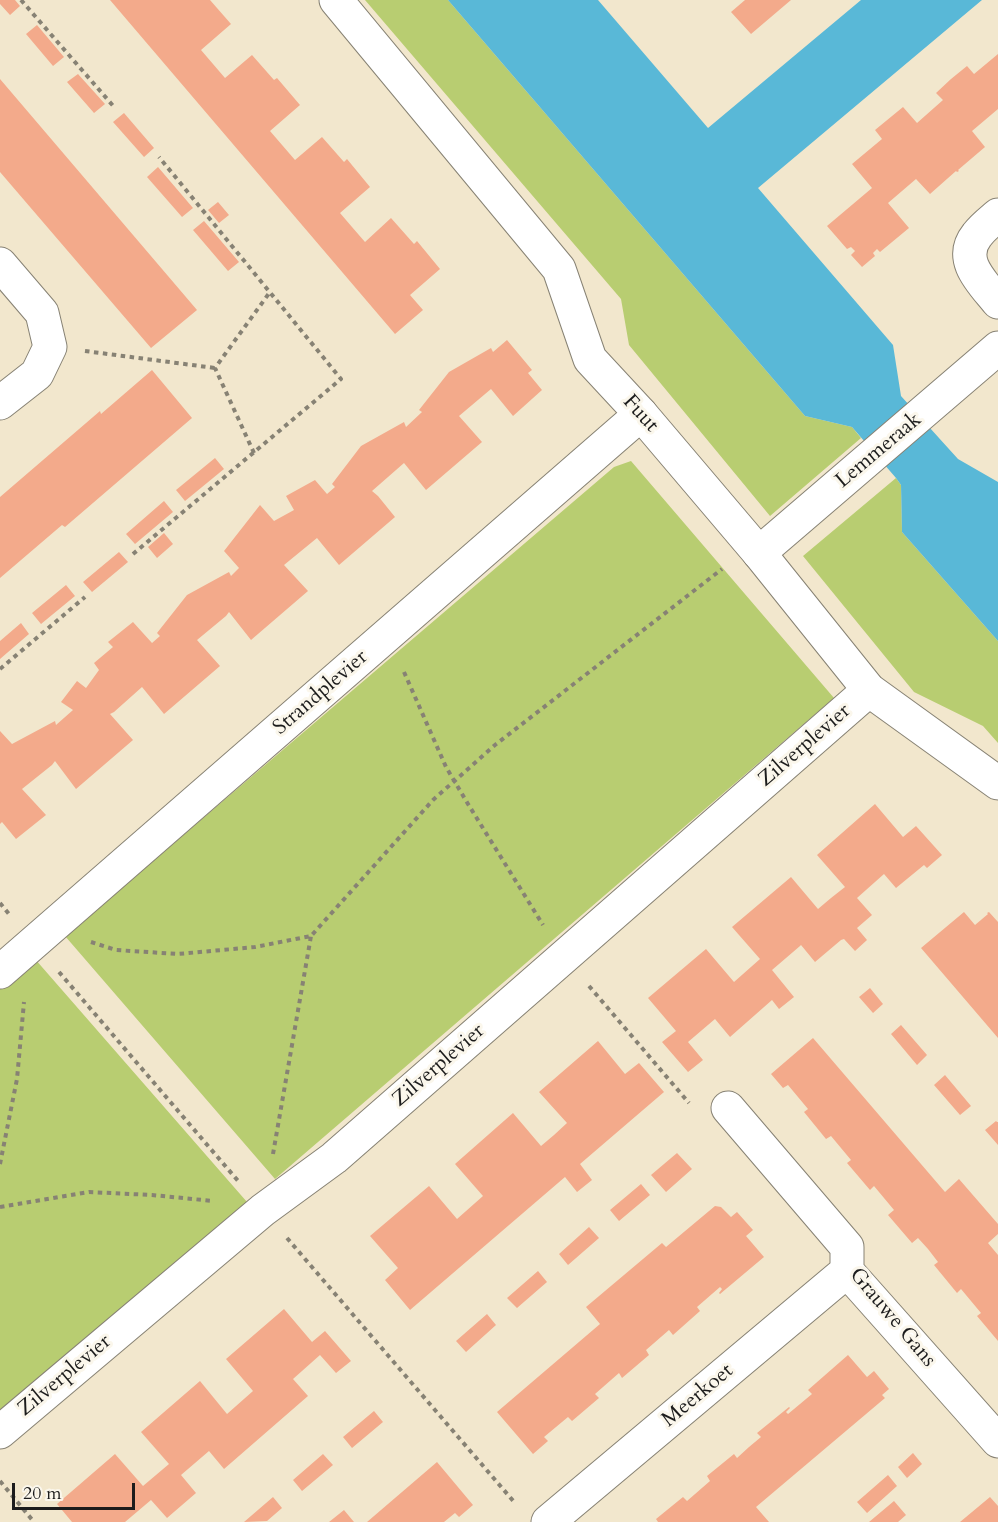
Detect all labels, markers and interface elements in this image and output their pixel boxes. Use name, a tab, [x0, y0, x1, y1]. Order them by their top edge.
street label: Fuut	[617, 390, 663, 438]
street label: Lemmeraak	[831, 408, 927, 494]
street label: Strandplevier	[269, 645, 373, 741]
street label: Zilverplevier	[754, 699, 856, 793]
street label: Zilverplevier	[388, 1019, 490, 1113]
street label: Grauwe Gans	[843, 1263, 941, 1373]
street label: Zilverplevier	[13, 1330, 117, 1422]
street label: Meerkoet	[657, 1359, 739, 1433]
scale bar	[15, 1471, 138, 1509]
text: 20 m	[23, 1481, 62, 1506]

